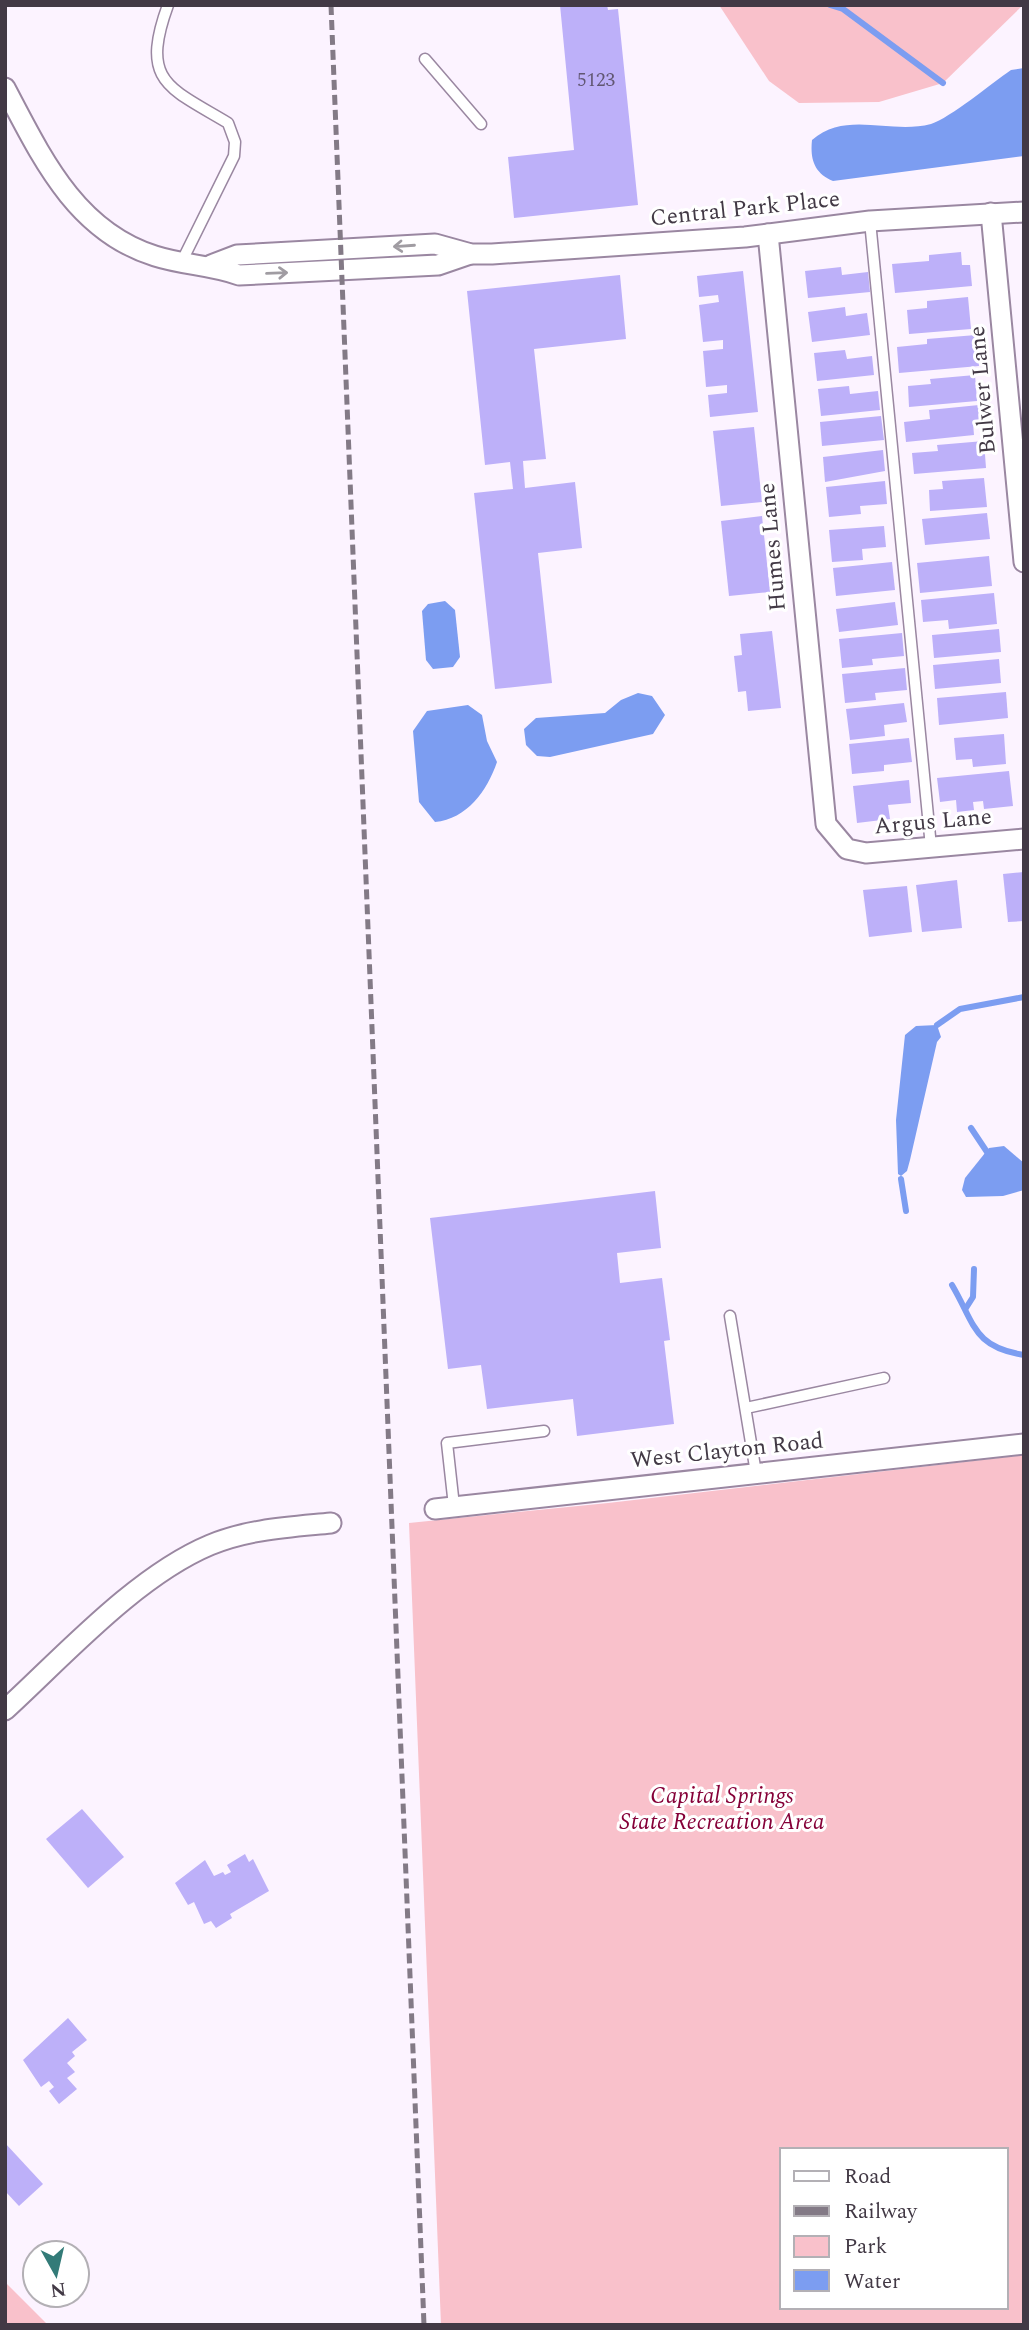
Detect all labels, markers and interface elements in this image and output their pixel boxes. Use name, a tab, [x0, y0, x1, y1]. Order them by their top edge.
house number: 5123	[577, 66, 615, 95]
street label: Central Park Place	[648, 182, 842, 236]
one-way arrow	[394, 240, 416, 253]
one-way arrow	[266, 267, 289, 280]
street label: Bulwer Lane	[960, 325, 1006, 455]
street label: Humes Lane	[750, 482, 796, 612]
street label: Argus Lane	[873, 799, 993, 845]
street label: West Clayton Road	[629, 1423, 825, 1479]
park label: Capital Springs State Recreation Area	[620, 1779, 825, 1840]
legend	[780, 2148, 1008, 2309]
text: Road	[844, 2161, 891, 2193]
text: Railway	[844, 2196, 918, 2228]
text: Park	[844, 2231, 888, 2263]
north arrow	[21, 2239, 91, 2309]
text: Water	[844, 2266, 900, 2298]
text: N	[48, 2274, 68, 2305]

